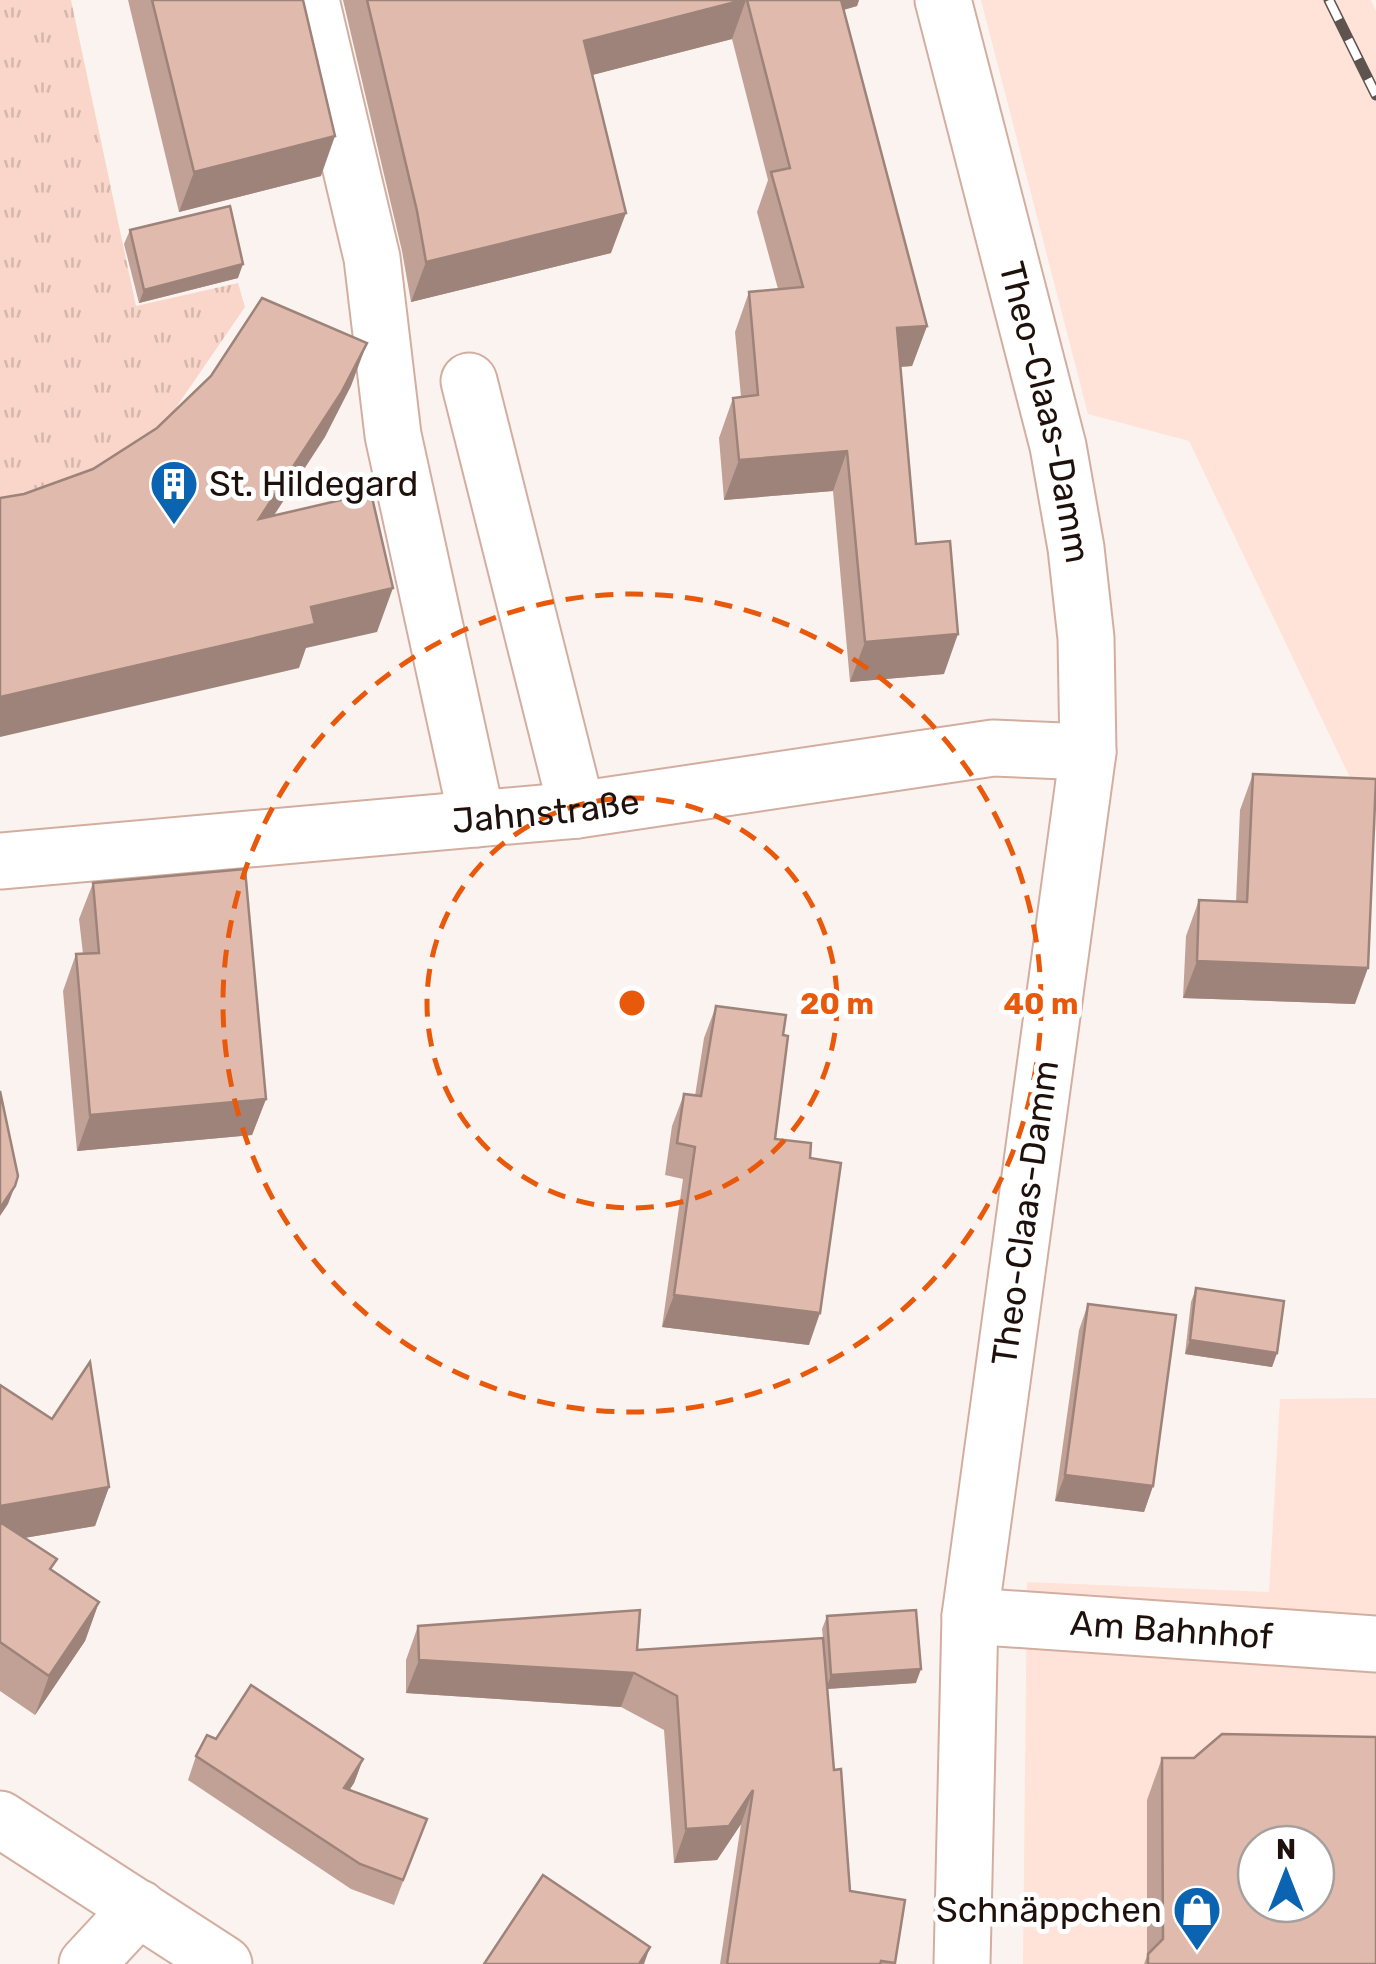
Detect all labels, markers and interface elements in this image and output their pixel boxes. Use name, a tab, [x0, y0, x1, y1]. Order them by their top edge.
street label: Theo-Claas-Damm	[990, 257, 1099, 566]
building icon: St. Hildegard	[148, 458, 200, 526]
place label: St. Hildegard	[209, 463, 418, 505]
street label: Jahnstraße	[450, 780, 642, 842]
centre of rings	[614, 985, 650, 1021]
text: 20 m	[800, 986, 874, 1022]
text: 40 m	[1004, 986, 1078, 1022]
street label: Theo-Claas-Damm	[983, 1058, 1067, 1368]
street label: Am Bahnhof	[1069, 1602, 1275, 1658]
north arrow	[1236, 1824, 1336, 1924]
text: N	[1276, 1833, 1296, 1866]
shop icon: Schnäppchen	[1171, 1884, 1223, 1952]
place label: Schnäppchen	[936, 1889, 1162, 1931]

